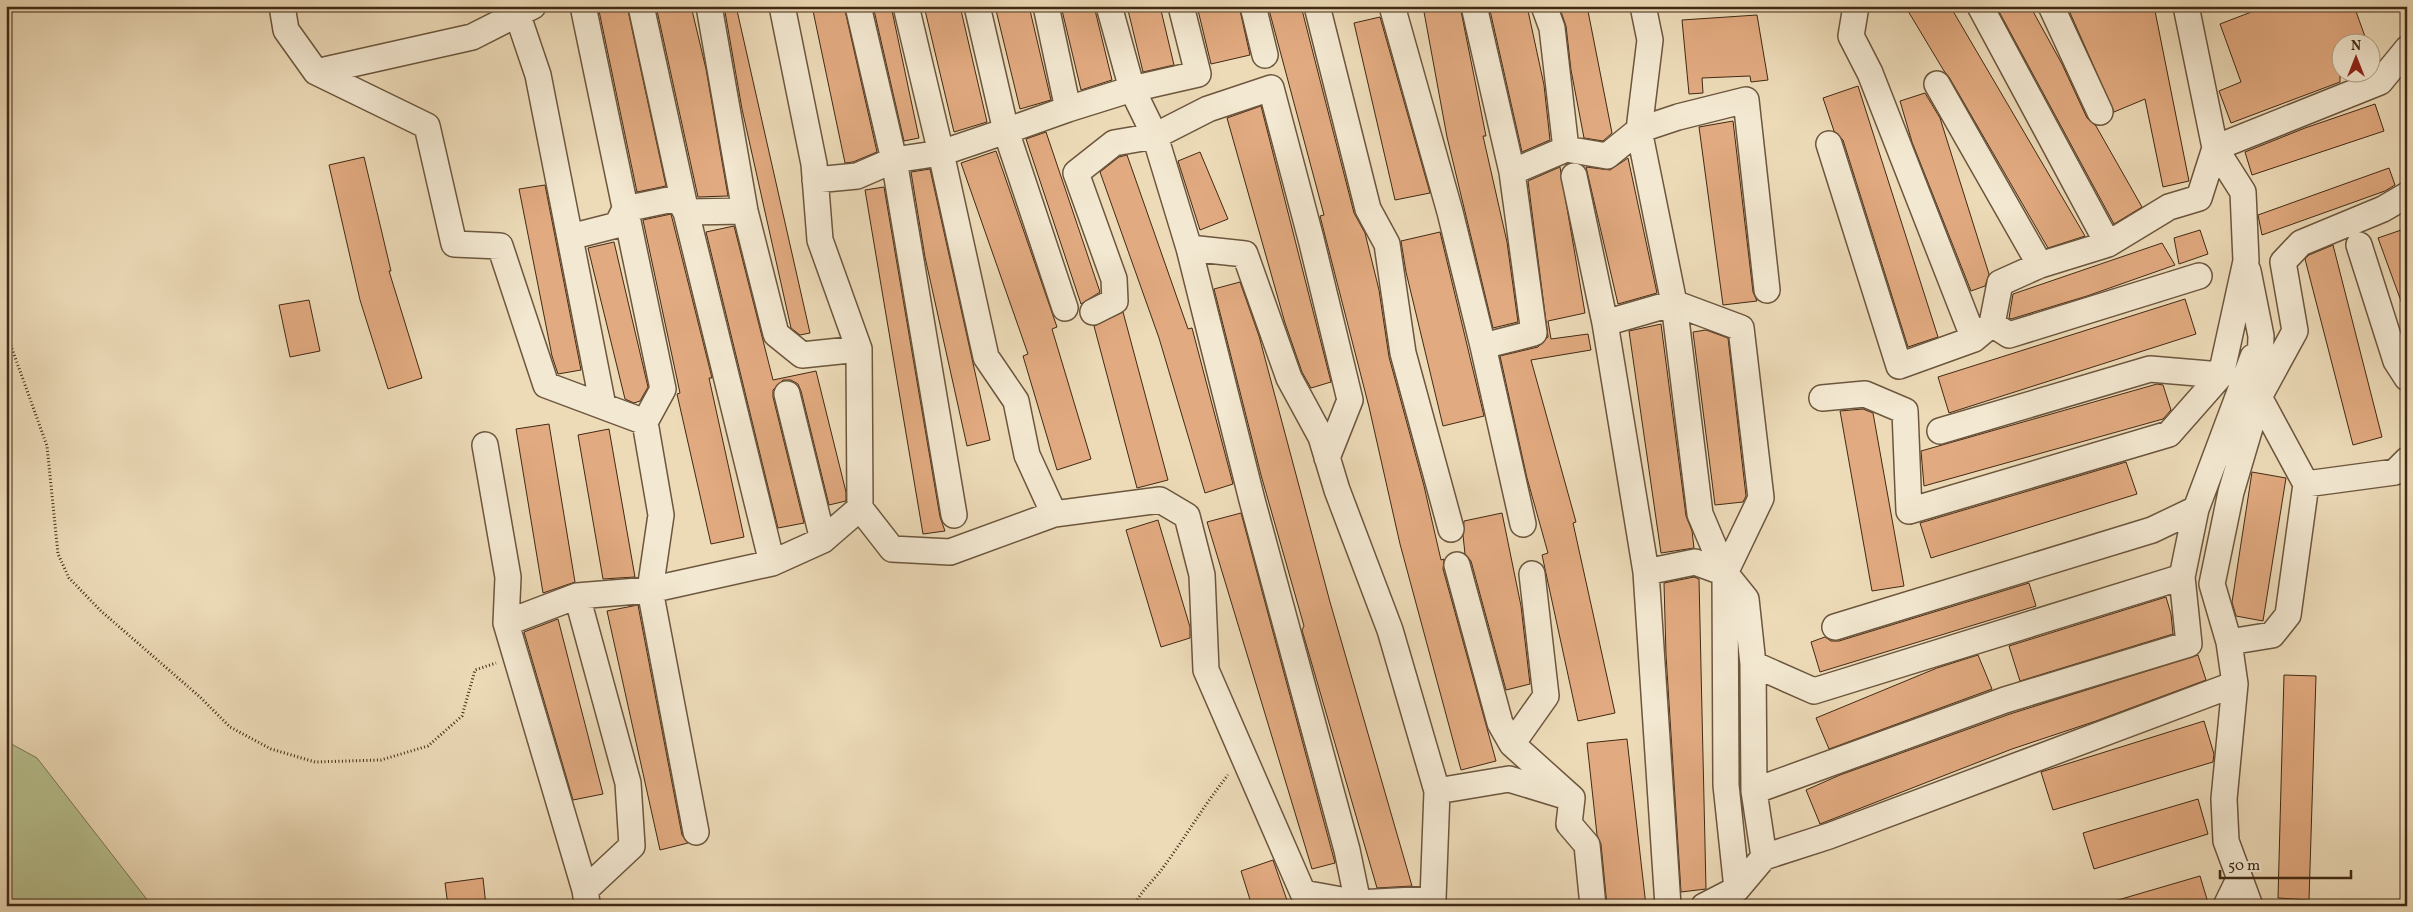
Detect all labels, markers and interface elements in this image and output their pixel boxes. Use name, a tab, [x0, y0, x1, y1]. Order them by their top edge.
north arrow	[2330, 32, 2380, 82]
text: N	[2351, 37, 2361, 56]
scale bar	[2220, 847, 2352, 879]
text: 50 m	[2228, 856, 2260, 877]

